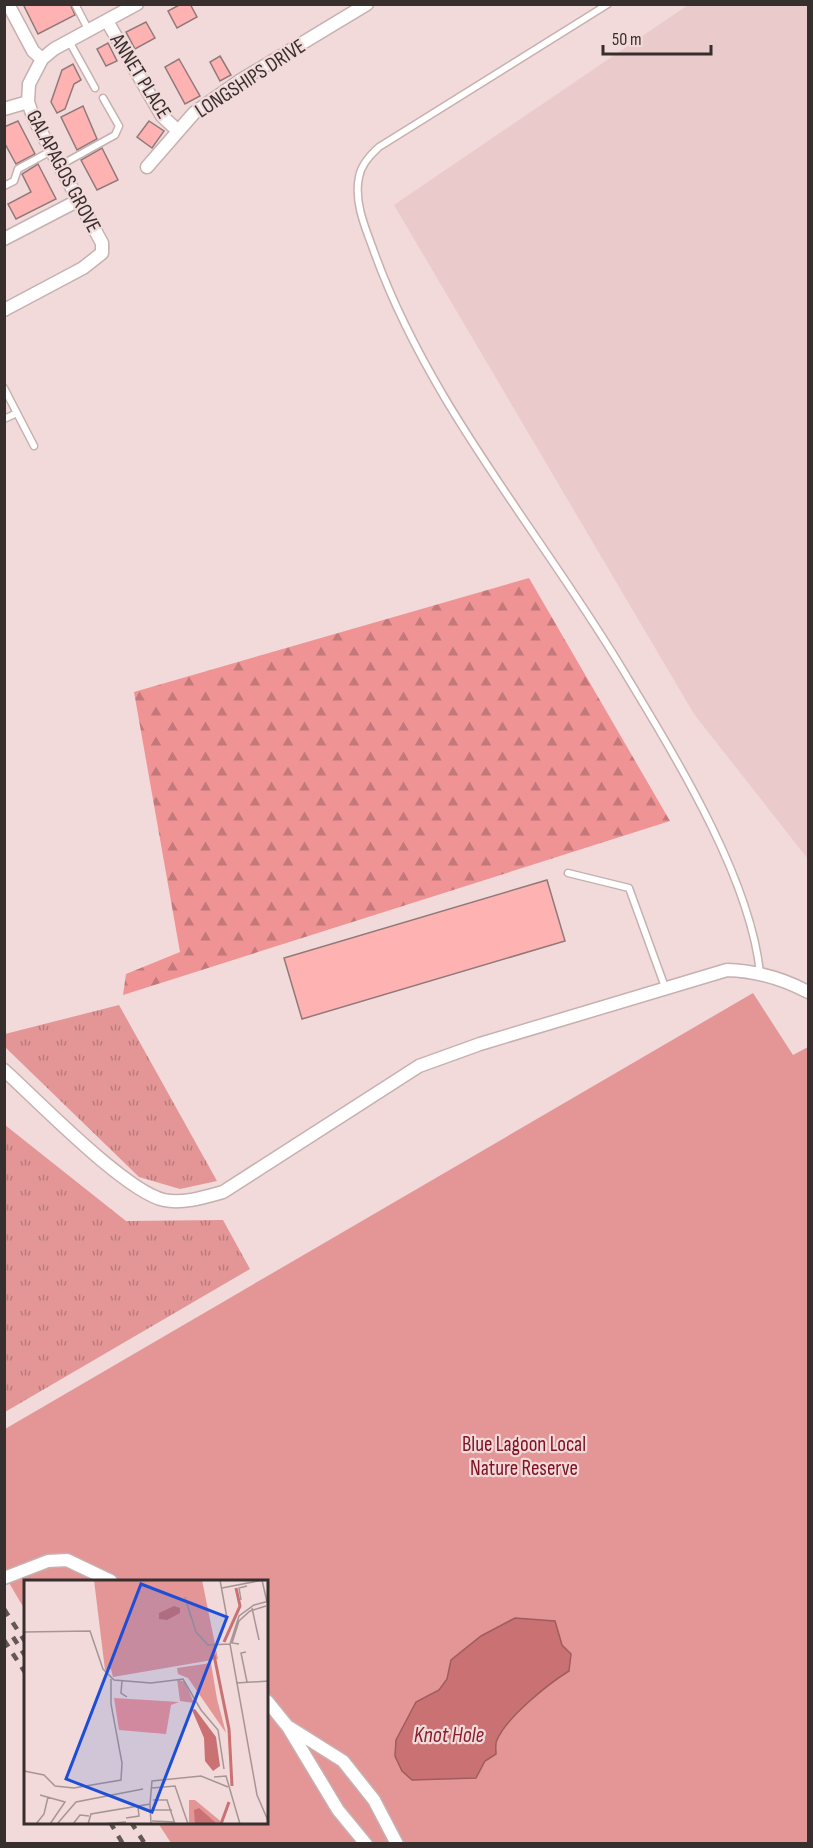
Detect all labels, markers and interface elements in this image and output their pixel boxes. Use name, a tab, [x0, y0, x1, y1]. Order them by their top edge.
scale bar	[603, 18, 711, 56]
street label: ANNET PLACE	[104, 28, 176, 123]
text: 50 m	[612, 29, 642, 50]
street label: LONGSHIPS DRIVE	[190, 34, 310, 123]
street label: GALAPAGOS GROVE	[21, 106, 106, 237]
park label: Blue Lagoon Local Nature Reserve	[462, 1432, 586, 1481]
inset map	[24, 1580, 268, 1824]
water label: Knot Hole	[414, 1722, 485, 1749]

